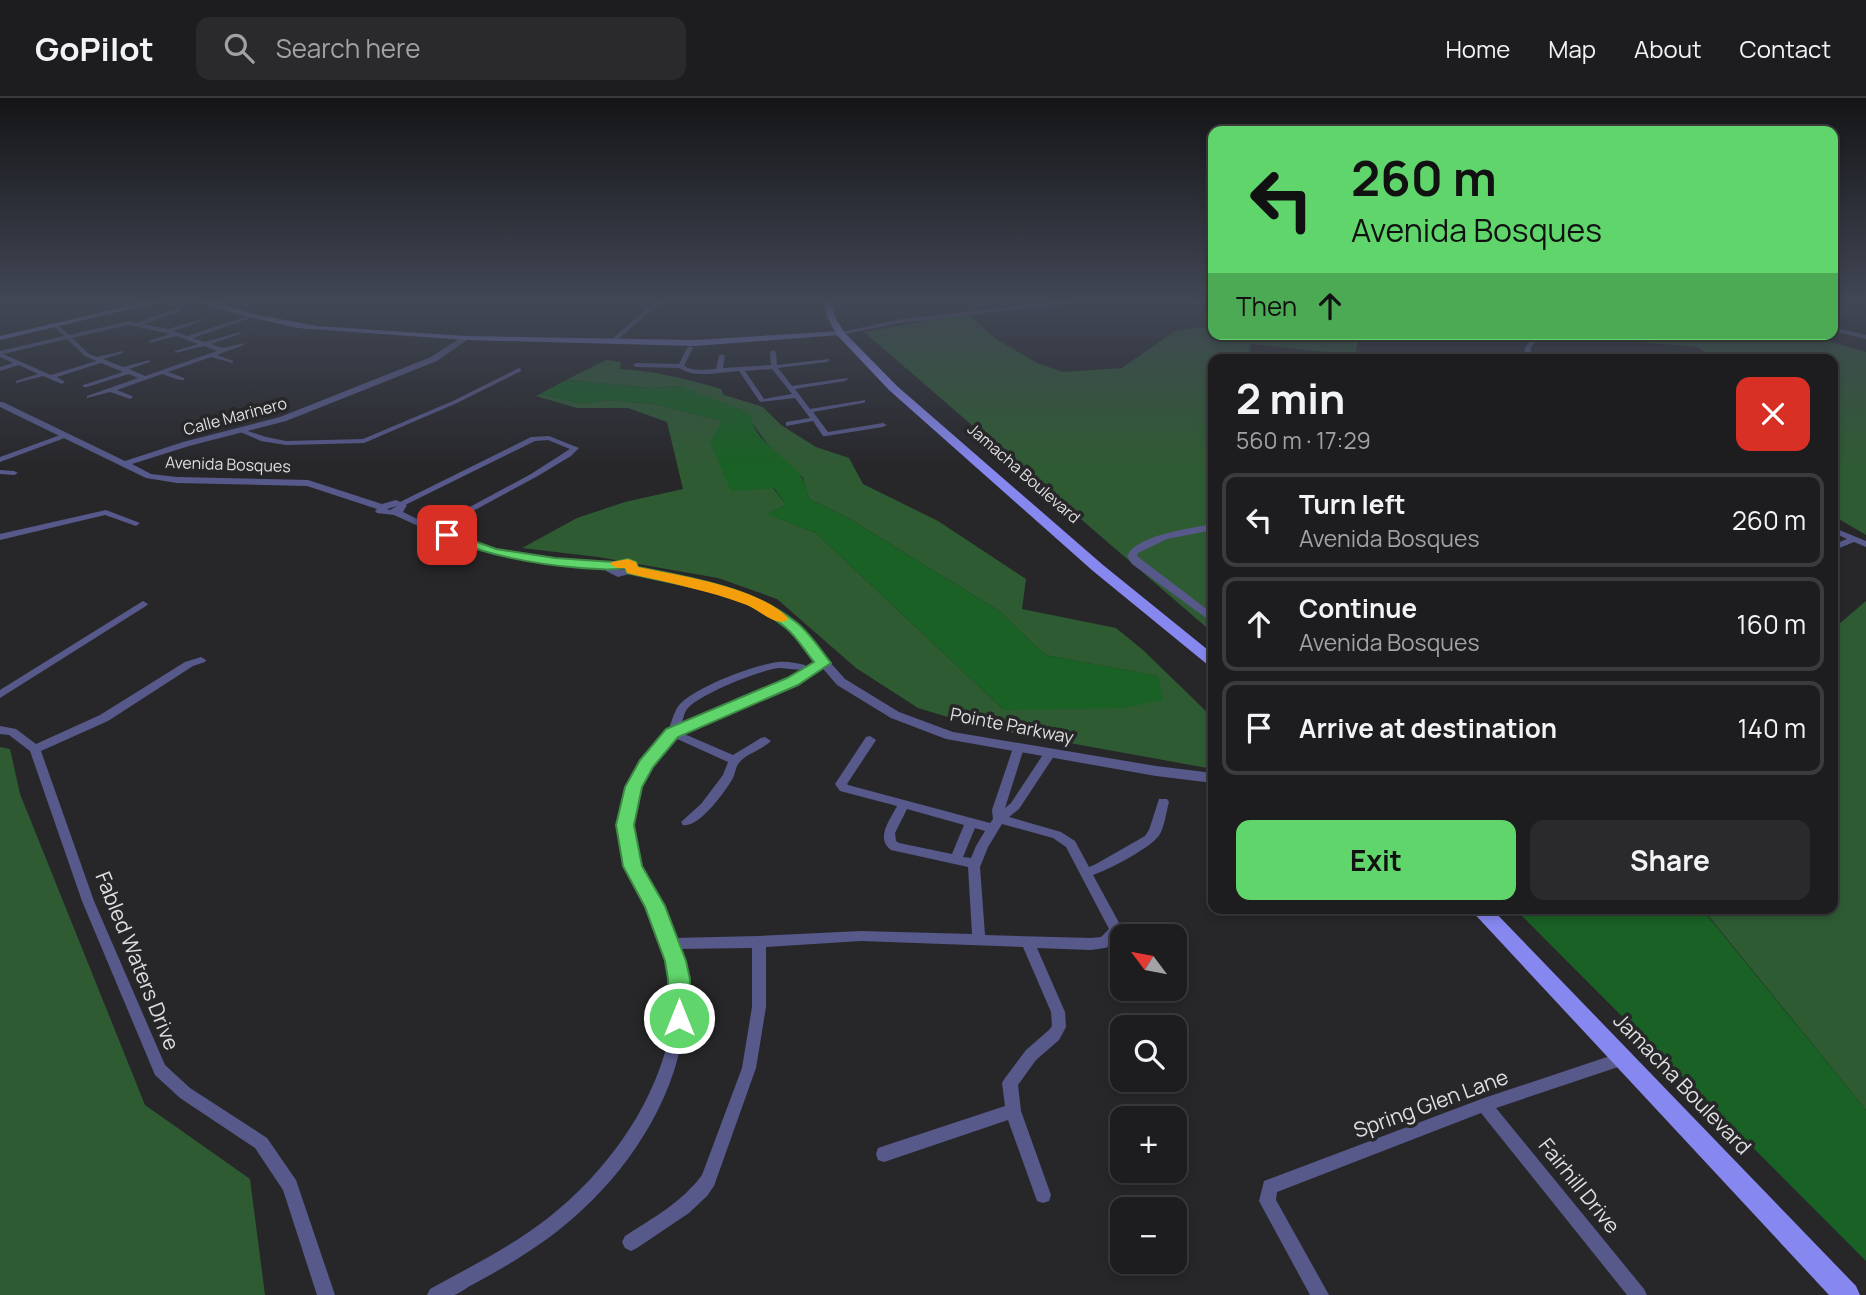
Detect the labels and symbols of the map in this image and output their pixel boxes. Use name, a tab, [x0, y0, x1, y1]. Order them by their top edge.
street label: Calle Marinero	[181, 392, 289, 440]
street label: Jamacha Boulevard	[963, 418, 1085, 528]
street label: Avenida Bosques	[165, 451, 291, 477]
pin	[417, 505, 477, 565]
street label: Pointe Parkway	[948, 701, 1077, 749]
street label: Fabled Waters Drive	[89, 867, 187, 1054]
north arrow	[1110, 924, 1186, 1001]
position arrow	[642, 981, 716, 1055]
street label: Jamacha Boulevard	[1608, 1006, 1758, 1160]
street label: Spring Glen Lane	[1350, 1062, 1512, 1144]
street label: Fairhill Drive	[1533, 1132, 1627, 1239]

